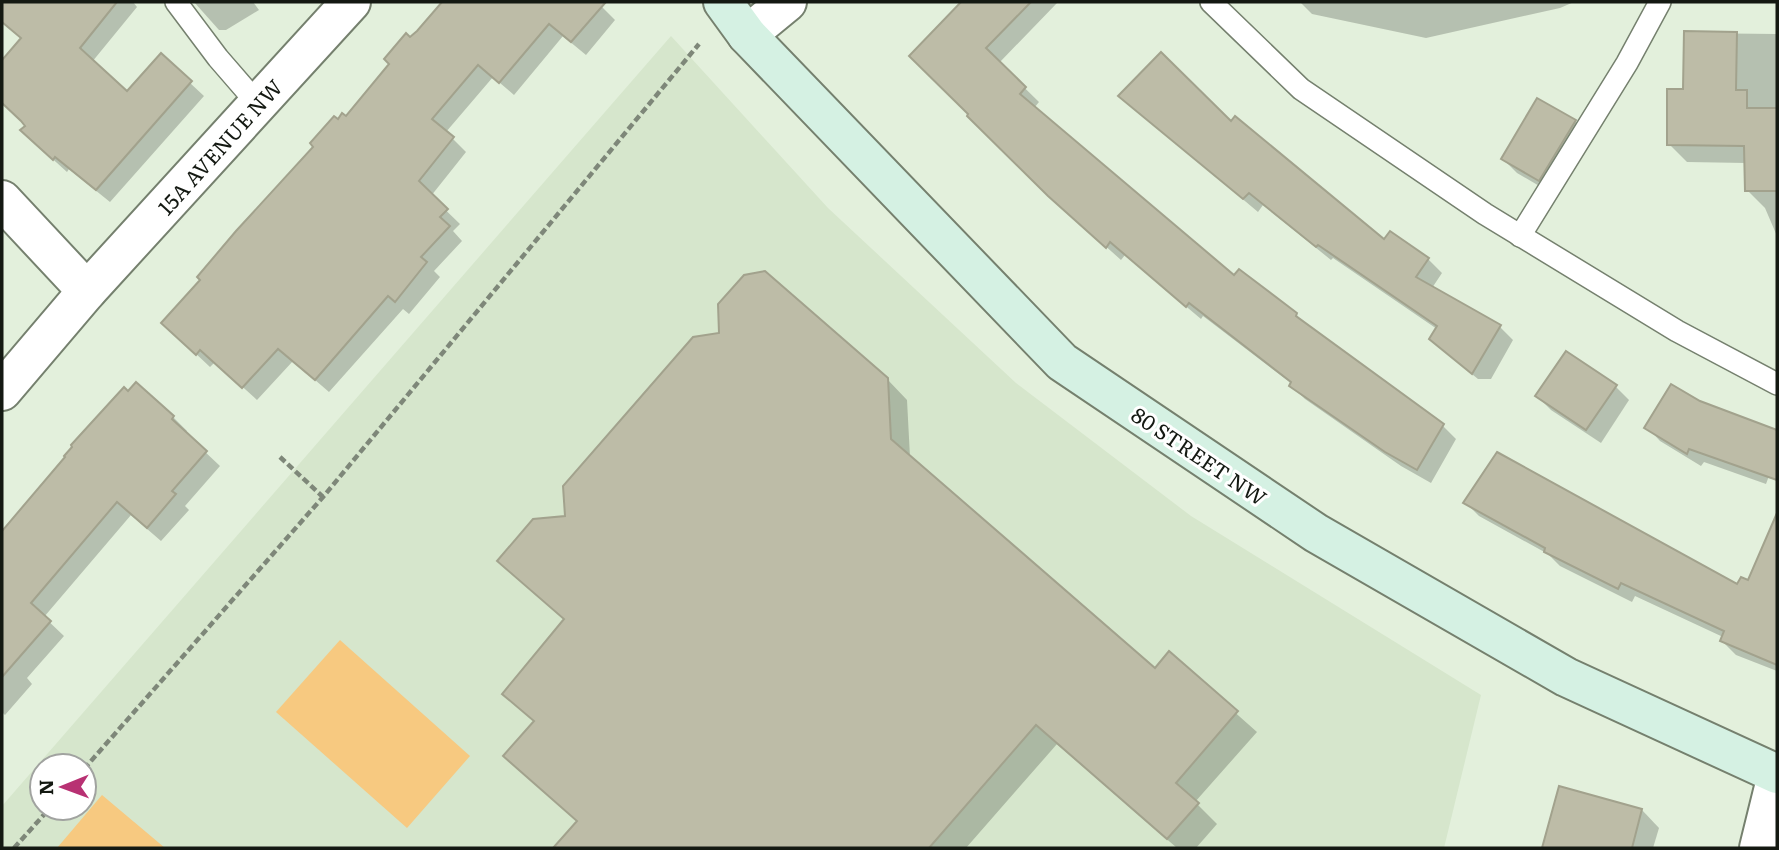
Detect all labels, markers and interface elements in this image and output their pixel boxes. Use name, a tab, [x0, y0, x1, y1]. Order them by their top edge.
street label: 15A AVENUE NW	[149, 71, 289, 221]
street label: 80 STREET NW	[1126, 398, 1274, 512]
north arrow	[28, 752, 98, 822]
text: N	[31, 779, 59, 796]

